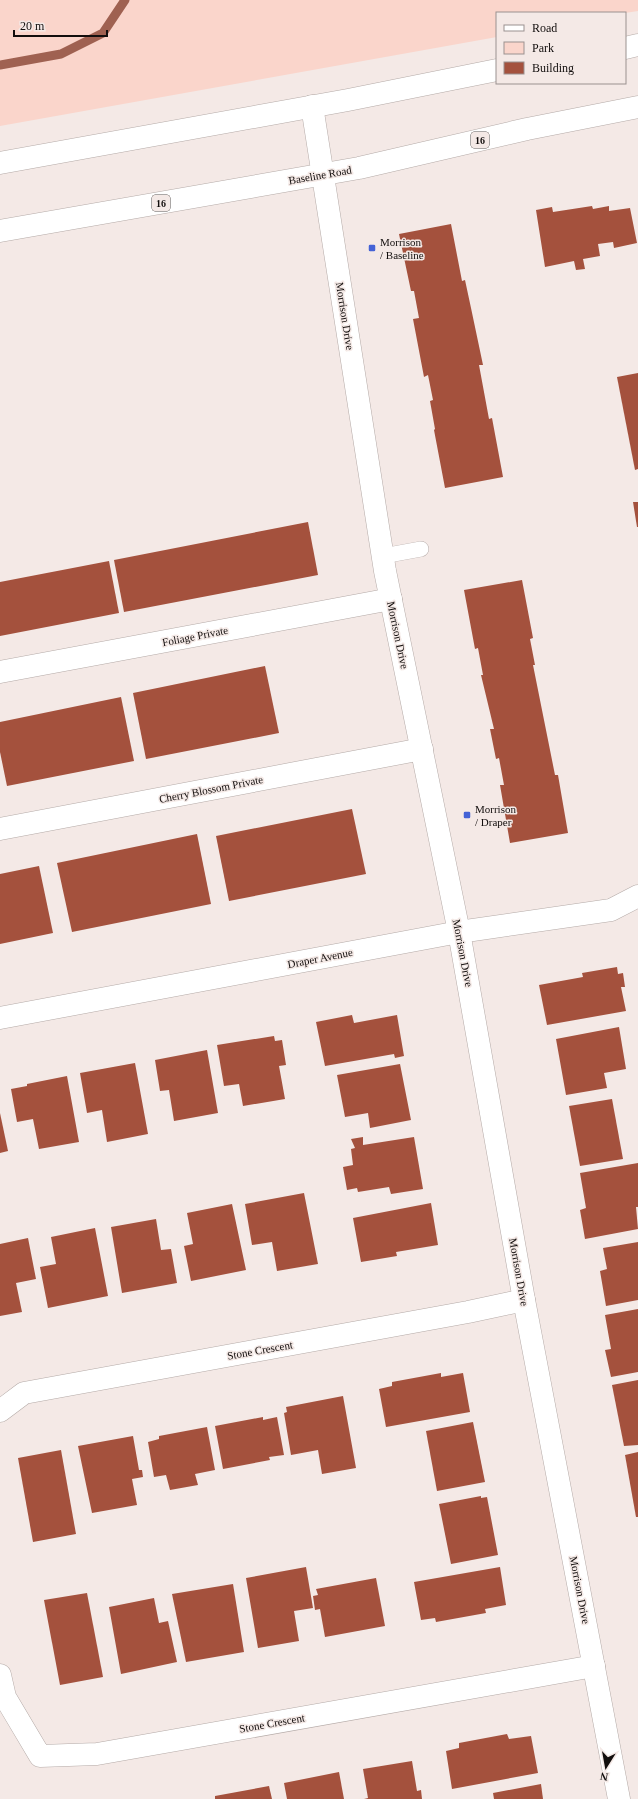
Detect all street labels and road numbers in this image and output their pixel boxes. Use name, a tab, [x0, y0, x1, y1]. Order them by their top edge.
road number: 16	[471, 132, 489, 148]
street label: Baseline Road	[288, 163, 353, 186]
road number: 16	[152, 195, 170, 211]
street label: Morrison Drive	[334, 281, 356, 351]
street label: Morrison Drive	[385, 600, 411, 670]
street label: Foliage Private	[161, 624, 229, 648]
street label: Cherry Blossom Private	[158, 773, 264, 805]
street label: Morrison Drive	[451, 918, 475, 988]
street label: Draper Avenue	[286, 946, 354, 970]
street label: Morrison Drive	[507, 1237, 531, 1307]
street label: Stone Crescent	[226, 1338, 294, 1362]
street label: Morrison Drive	[568, 1555, 592, 1625]
street label: Stone Crescent	[238, 1711, 306, 1735]

